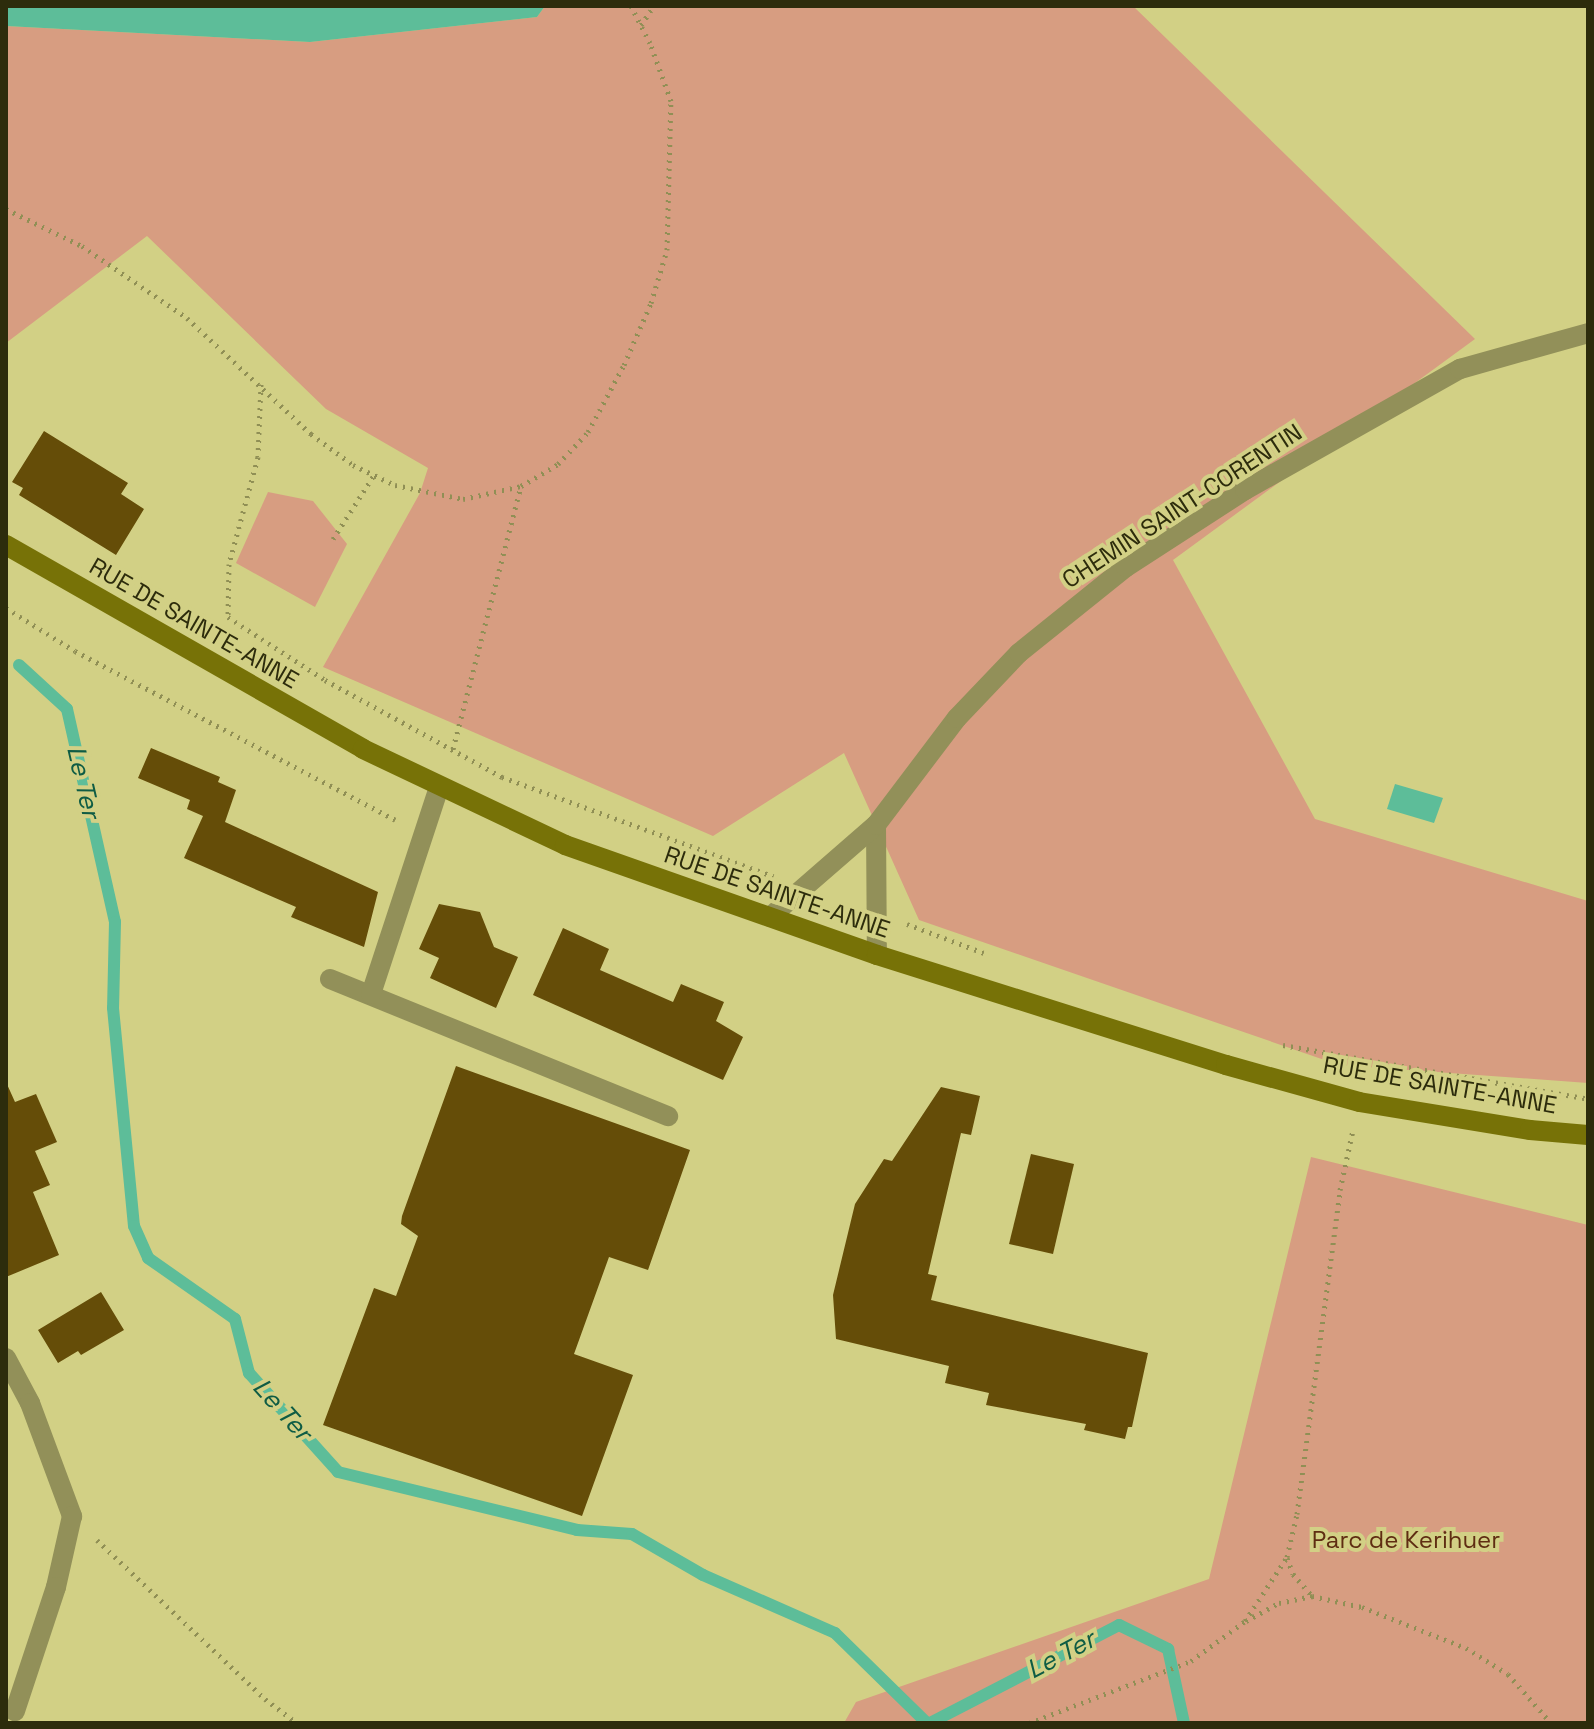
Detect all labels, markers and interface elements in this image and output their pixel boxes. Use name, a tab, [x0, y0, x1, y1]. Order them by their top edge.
street label: CHEMIN SAINT-CORENTIN	[1057, 418, 1307, 594]
street label: RUE DE SAINTE-ANNE	[84, 551, 304, 695]
water label: Le Ter	[59, 742, 107, 822]
street label: RUE DE SAINTE-ANNE	[660, 840, 894, 944]
street label: RUE DE SAINTE-ANNE	[1321, 1050, 1559, 1120]
water label: Le Ter	[246, 1372, 318, 1448]
park label: Parc de Kerihuer	[1312, 1526, 1500, 1554]
water label: Le Ter	[1021, 1624, 1101, 1686]

